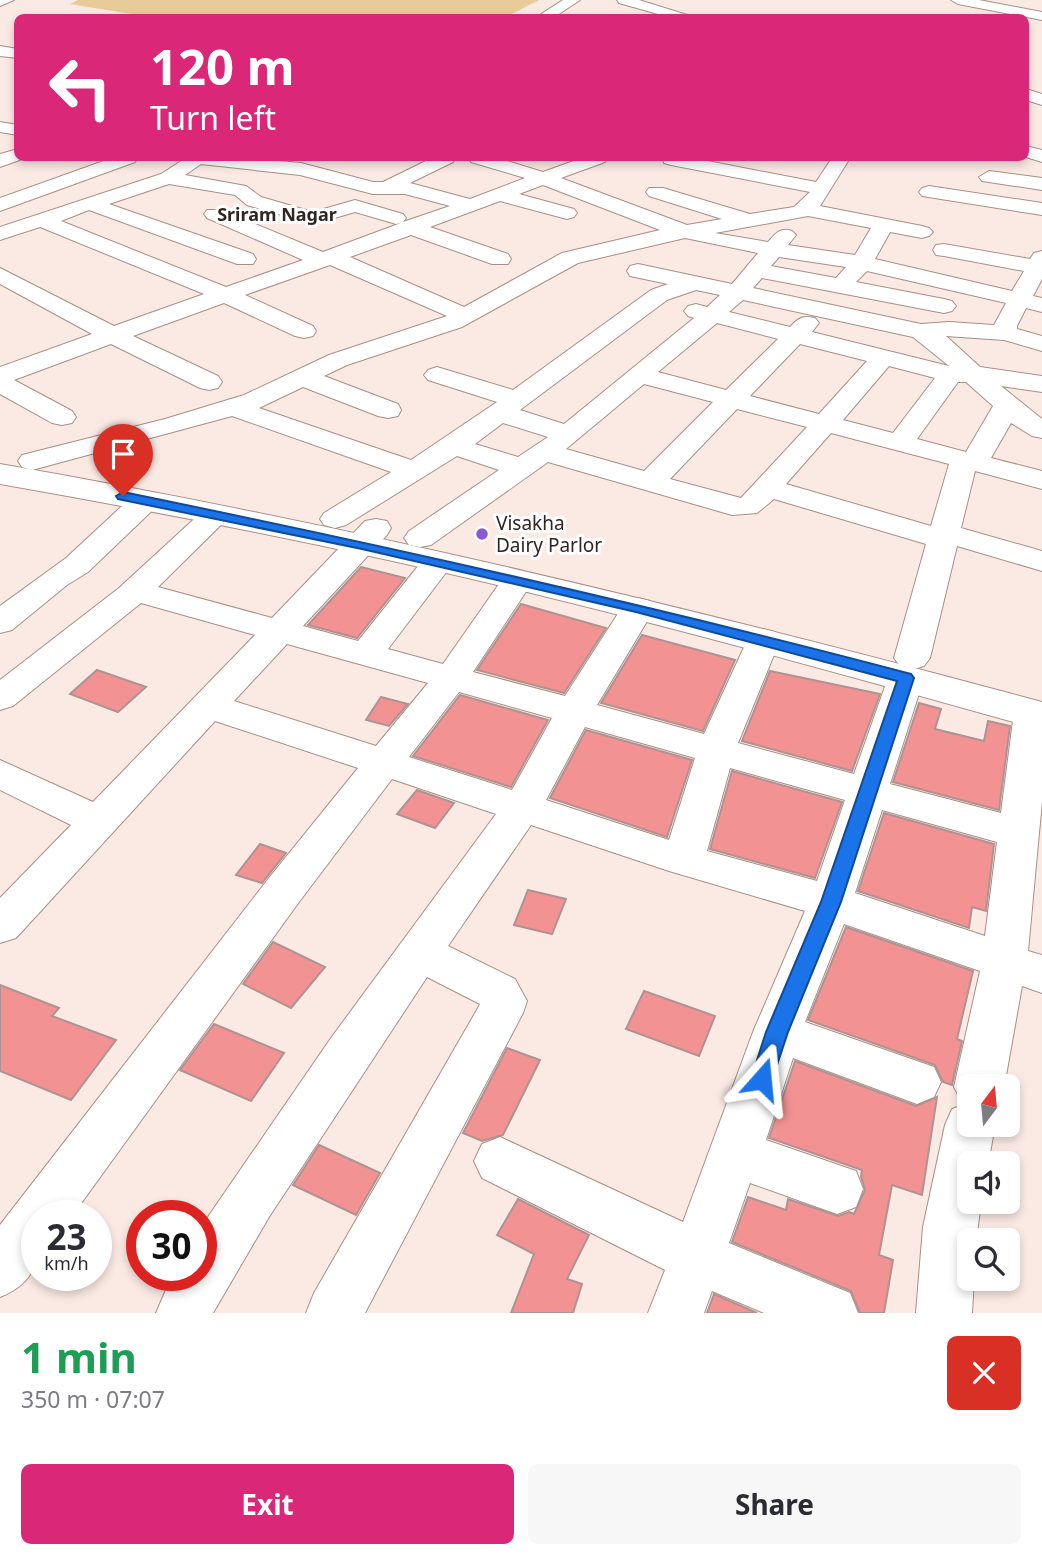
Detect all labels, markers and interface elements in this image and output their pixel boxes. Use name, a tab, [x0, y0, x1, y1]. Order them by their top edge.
text: 120 m	[150, 33, 295, 99]
icon: left	[35, 42, 126, 133]
text: Turn left	[150, 96, 276, 139]
district label: Sriram Nagar	[217, 202, 337, 226]
pin	[93, 424, 153, 496]
icon: arrive	[104, 435, 142, 473]
place label: Visakha Dairy Parlor	[496, 510, 602, 558]
marker: Visakha Dairy Parlor	[474, 526, 490, 542]
position arrow	[725, 1042, 799, 1116]
north arrow	[957, 1074, 1020, 1138]
map controls	[957, 1074, 1020, 1291]
button: sound	[957, 1151, 1020, 1214]
speed limit sign: 30	[126, 1200, 217, 1291]
text: 23	[46, 1213, 87, 1260]
button: search	[957, 1228, 1020, 1291]
text: km/h	[44, 1251, 89, 1275]
text: 1 min	[21, 1328, 137, 1385]
button: close	[947, 1336, 1021, 1410]
text: 350 m · 07:07	[21, 1383, 165, 1415]
button: Exit	[21, 1464, 514, 1544]
button: Share	[528, 1464, 1021, 1544]

